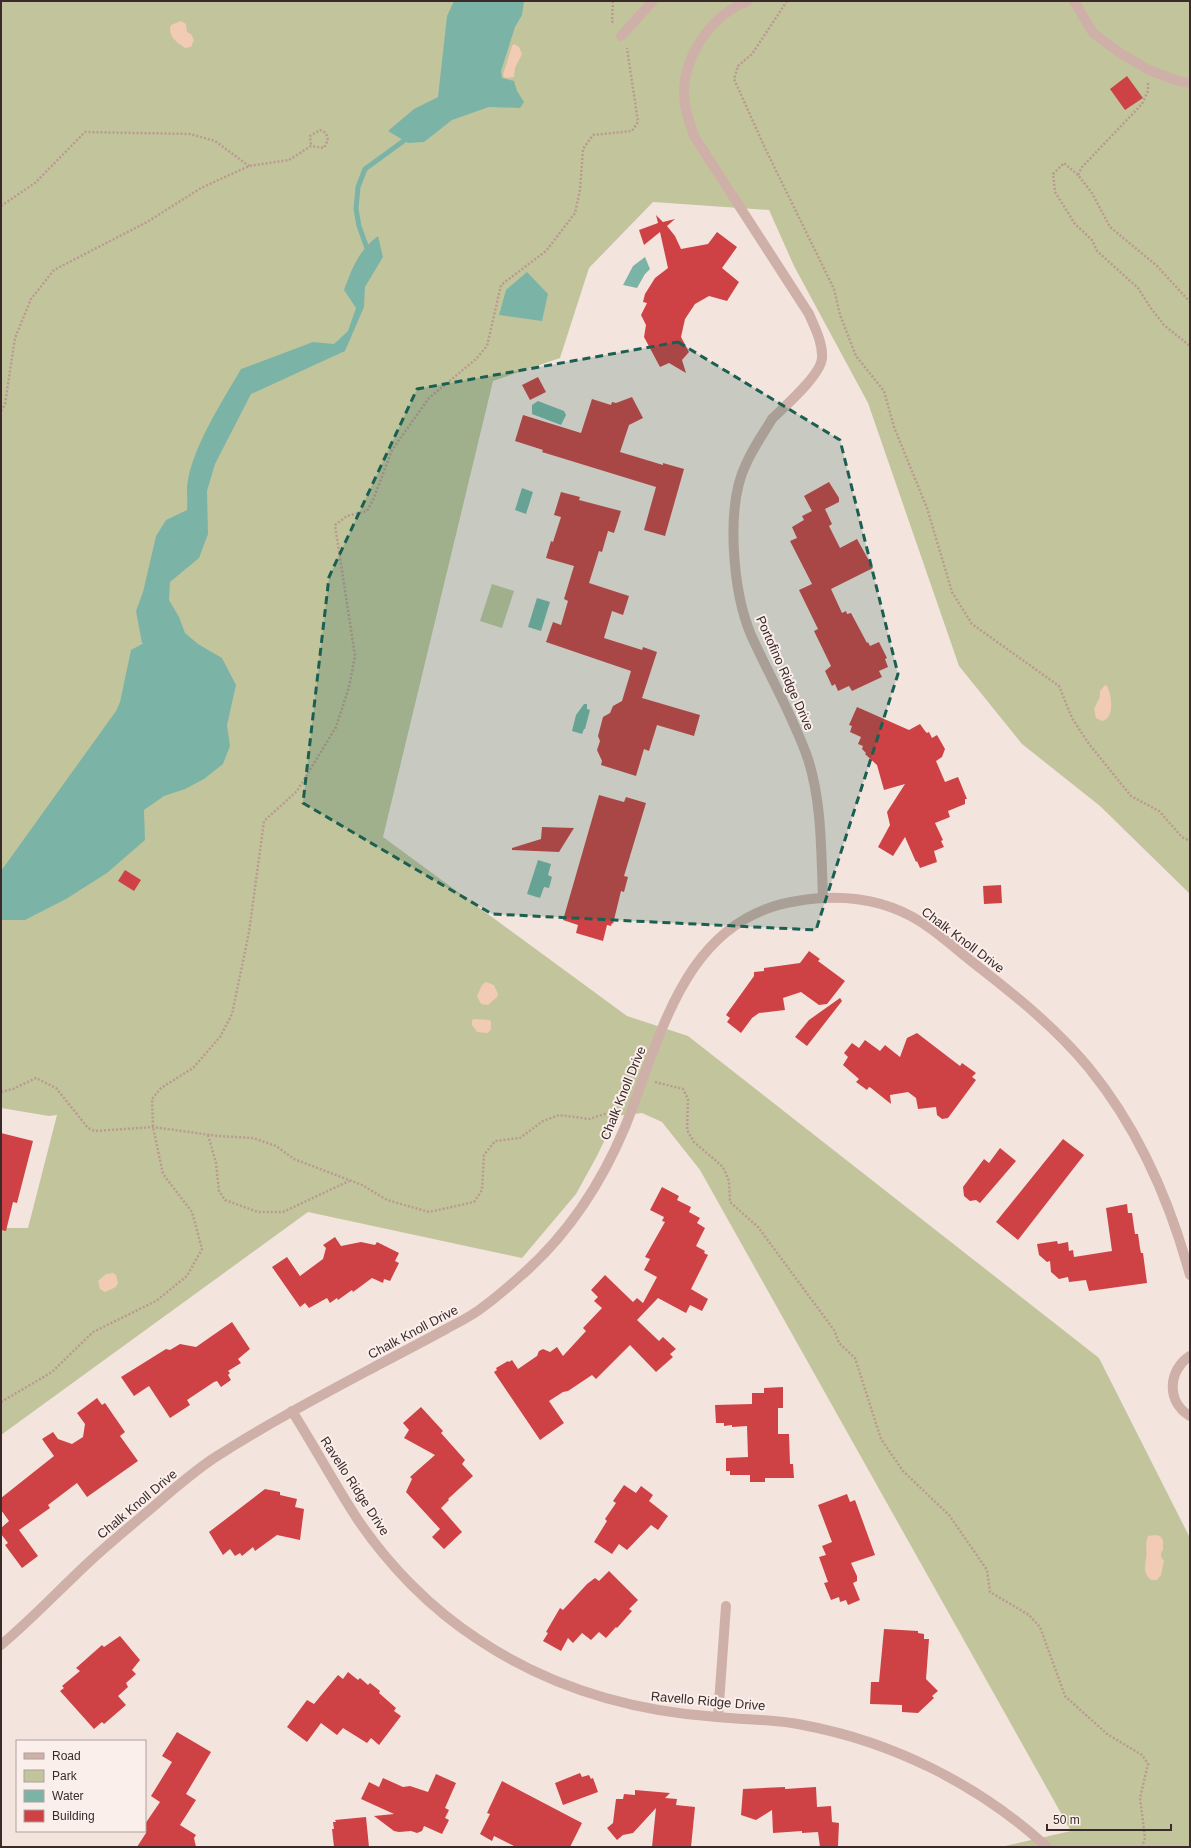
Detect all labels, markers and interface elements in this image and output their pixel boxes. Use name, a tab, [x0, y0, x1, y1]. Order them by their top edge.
street label: Portofino Ridge Drive	[753, 614, 817, 732]
street label: Chalk Knoll Drive	[919, 904, 1007, 976]
street label: Chalk Knoll Drive	[597, 1044, 649, 1142]
street label: Chalk Knoll Drive	[365, 1302, 461, 1362]
street label: Ravello Ridge Drive	[317, 1434, 393, 1538]
street label: Chalk Knoll Drive	[94, 1466, 180, 1542]
street label: Ravello Ridge Drive	[650, 1689, 766, 1713]
legend	[16, 1740, 146, 1832]
text: Road	[52, 1749, 81, 1763]
text: Park	[52, 1769, 78, 1783]
text: Water	[52, 1789, 84, 1803]
scale bar	[1047, 1806, 1171, 1832]
text: Building	[52, 1809, 95, 1823]
text: 50 m	[1053, 1813, 1080, 1827]

